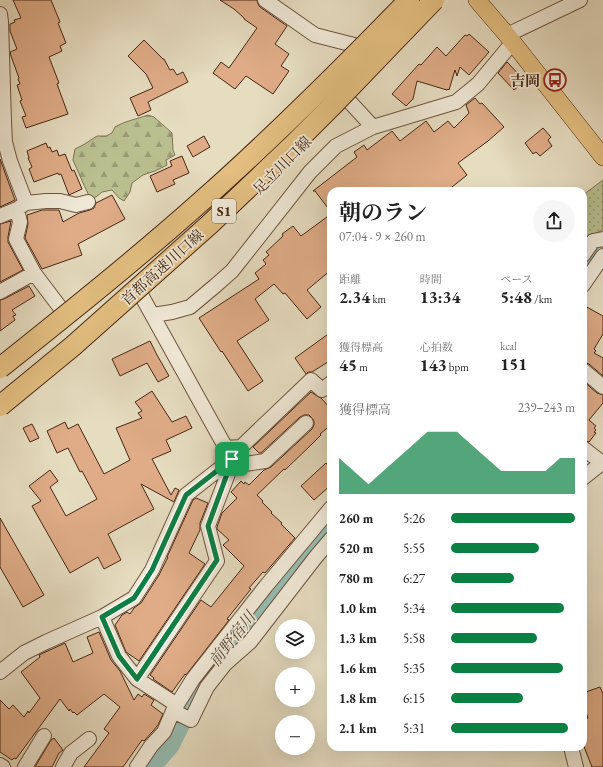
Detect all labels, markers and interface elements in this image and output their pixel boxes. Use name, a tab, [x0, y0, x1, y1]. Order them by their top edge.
bus stop icon: 吉岡	[542, 67, 568, 93]
place label: 吉岡	[510, 71, 540, 90]
street label: 足立川口線	[249, 132, 315, 198]
text: 朝のラン	[339, 198, 427, 227]
road number: S1	[212, 199, 236, 223]
button: share	[533, 200, 575, 242]
street label: 首都高速川口線	[117, 225, 207, 309]
text: 07:04 · 9 × 260 m	[339, 228, 426, 245]
text: 距離	[339, 272, 361, 286]
text: 時間	[420, 272, 442, 286]
text: ペース	[500, 272, 533, 286]
text: 2.34	[339, 286, 370, 308]
text: 13:34	[420, 286, 460, 308]
text: 5:48	[500, 286, 532, 308]
text: km	[370, 292, 386, 306]
text: /km	[532, 292, 552, 306]
text: kcal	[500, 339, 517, 353]
text: 獲得標高	[339, 340, 383, 354]
text: 心拍数	[420, 340, 453, 354]
text: 151	[500, 353, 527, 375]
text: 45	[339, 354, 357, 376]
text: 143	[420, 354, 447, 376]
text: m	[357, 360, 368, 374]
text: bpm	[447, 360, 469, 374]
text: 239–243 m	[518, 399, 575, 416]
text: 獲得標高	[339, 401, 391, 418]
pin	[215, 442, 249, 476]
icon: arrive	[221, 448, 243, 470]
text: 260 m	[339, 510, 373, 527]
text: 5:26	[403, 510, 425, 527]
text: 520 m	[339, 540, 373, 557]
text: 5:55	[403, 540, 425, 557]
text: 780 m	[339, 570, 373, 587]
text: 6:27	[403, 570, 425, 587]
text: 1.0 km	[339, 600, 377, 617]
text: 5:34	[403, 600, 425, 617]
water label: 前野宿川	[204, 606, 261, 671]
map controls	[275, 619, 315, 755]
button: layers	[275, 619, 315, 659]
text: 1.3 km	[339, 630, 377, 647]
text: 5:58	[403, 630, 425, 647]
text: 1.6 km	[339, 660, 377, 677]
text: 5:35	[403, 660, 425, 677]
button: +	[275, 667, 315, 707]
text: 1.8 km	[339, 690, 377, 707]
text: 6:15	[403, 690, 425, 707]
button: −	[275, 715, 315, 755]
text: 2.1 km	[339, 720, 377, 737]
text: 5:31	[403, 720, 425, 737]

